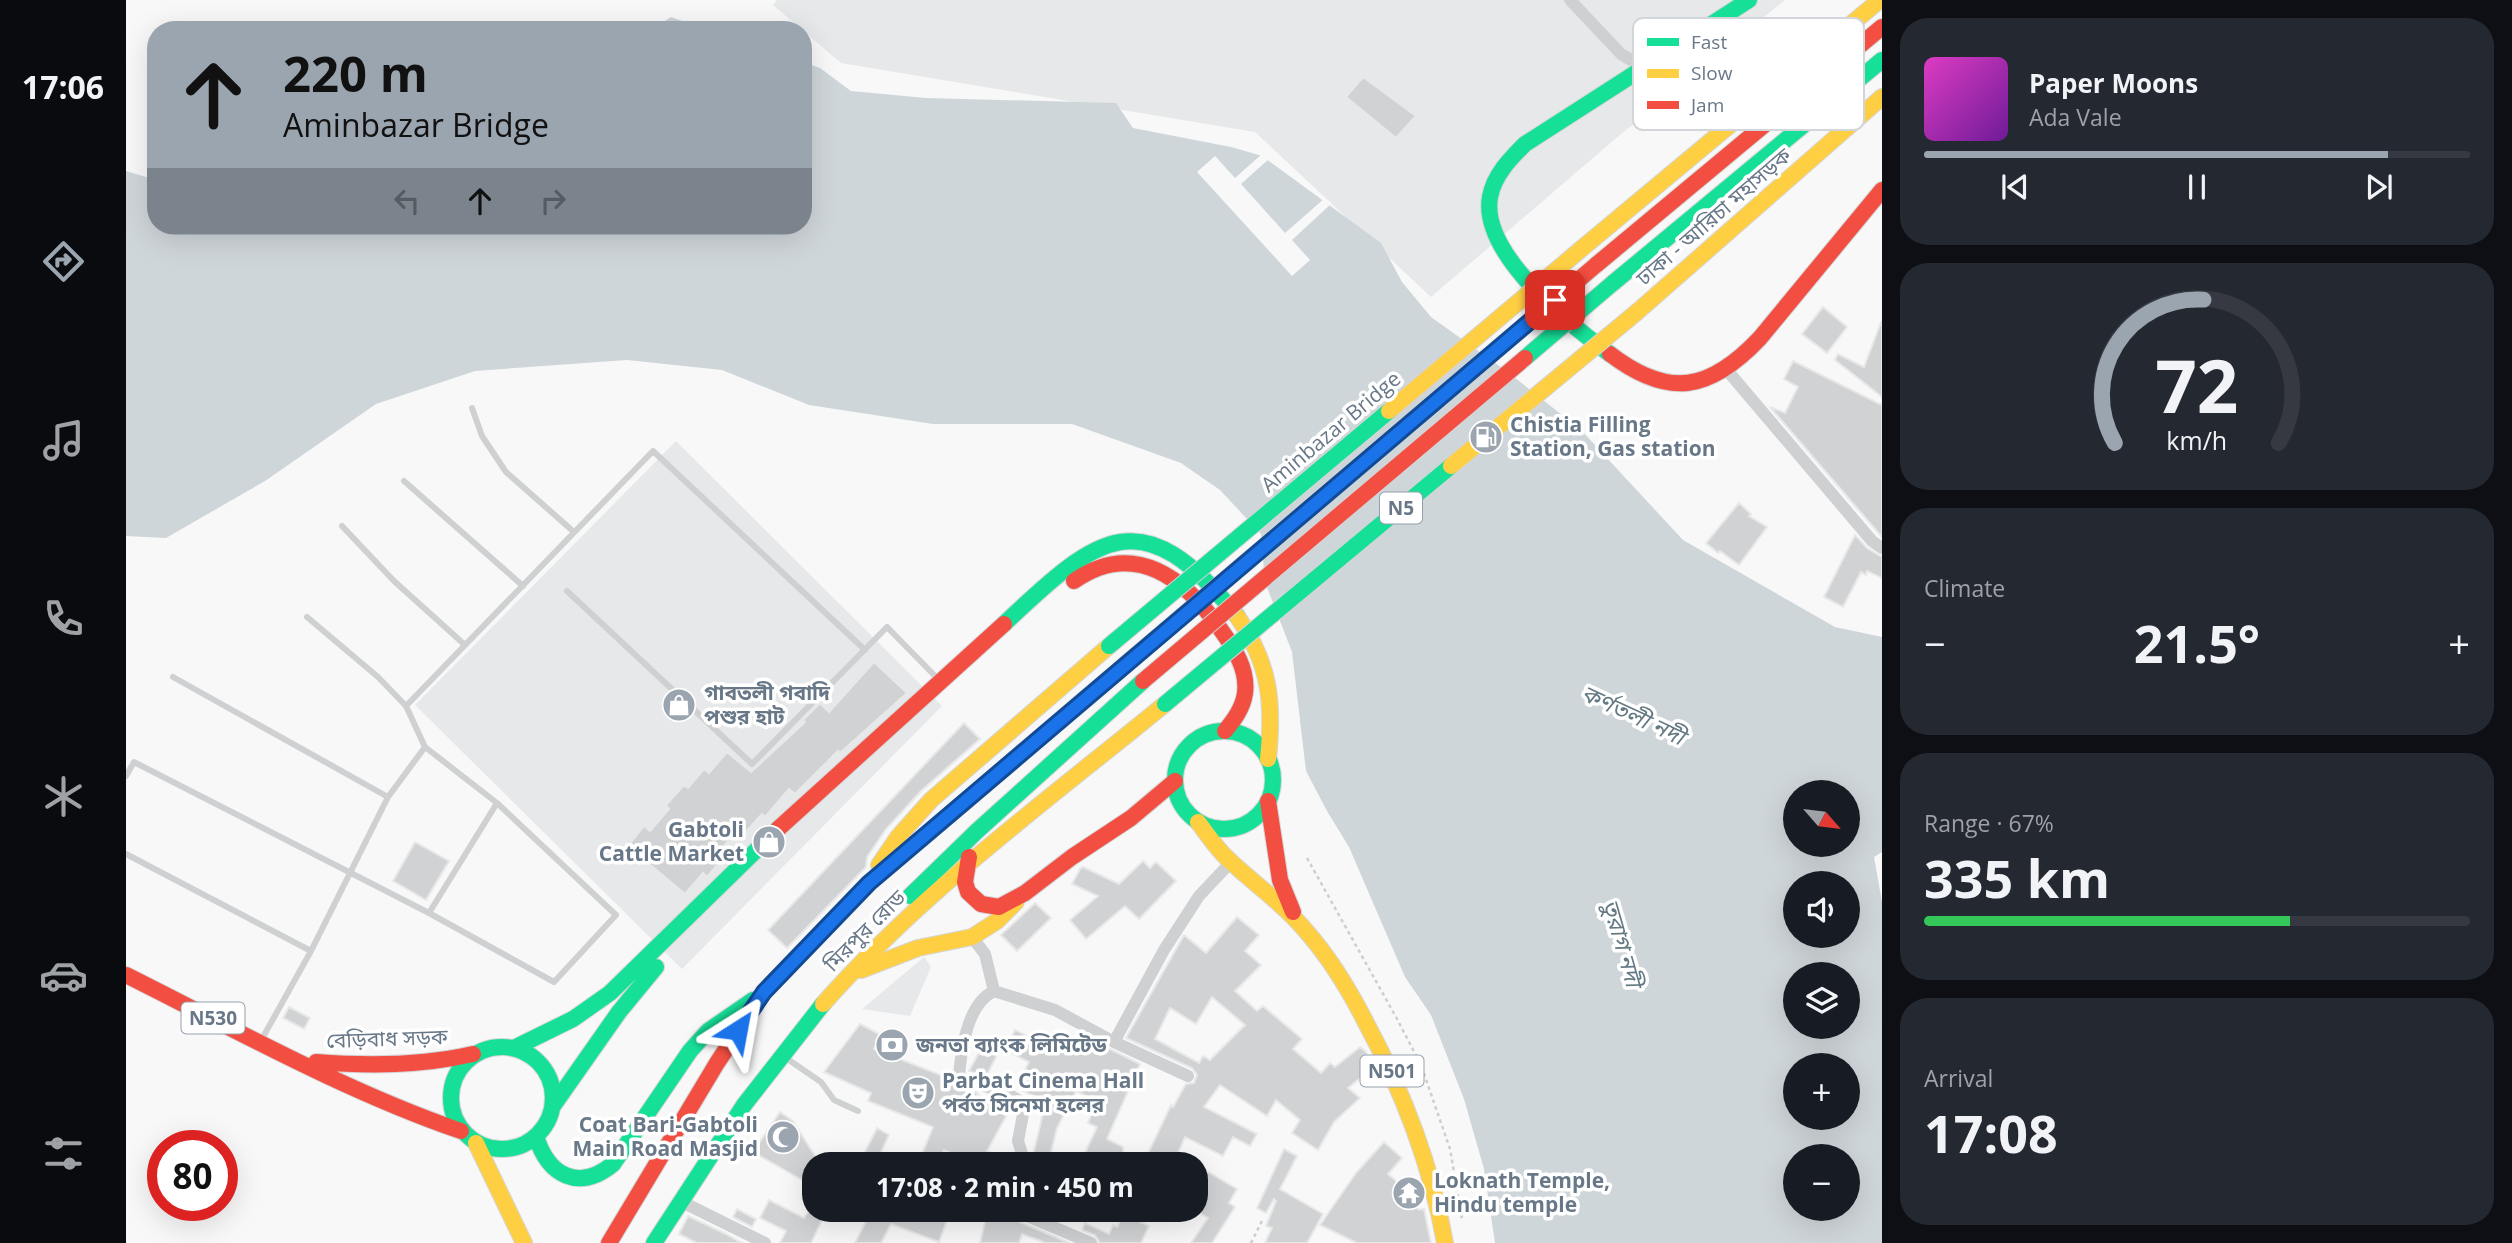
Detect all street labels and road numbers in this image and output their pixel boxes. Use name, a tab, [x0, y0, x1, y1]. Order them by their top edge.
street label: ঢাকা - আরিচা মহাসড়ক	[1629, 140, 1798, 292]
street label: Aminbazar Bridge	[1255, 364, 1406, 498]
road number: N5	[1380, 492, 1422, 524]
street label: মিরপুর রোড	[817, 883, 912, 978]
road number: N530	[182, 1002, 245, 1034]
street label: বেড়িবাধ সড়ক	[326, 1022, 449, 1054]
road number: N501	[1360, 1056, 1424, 1086]

